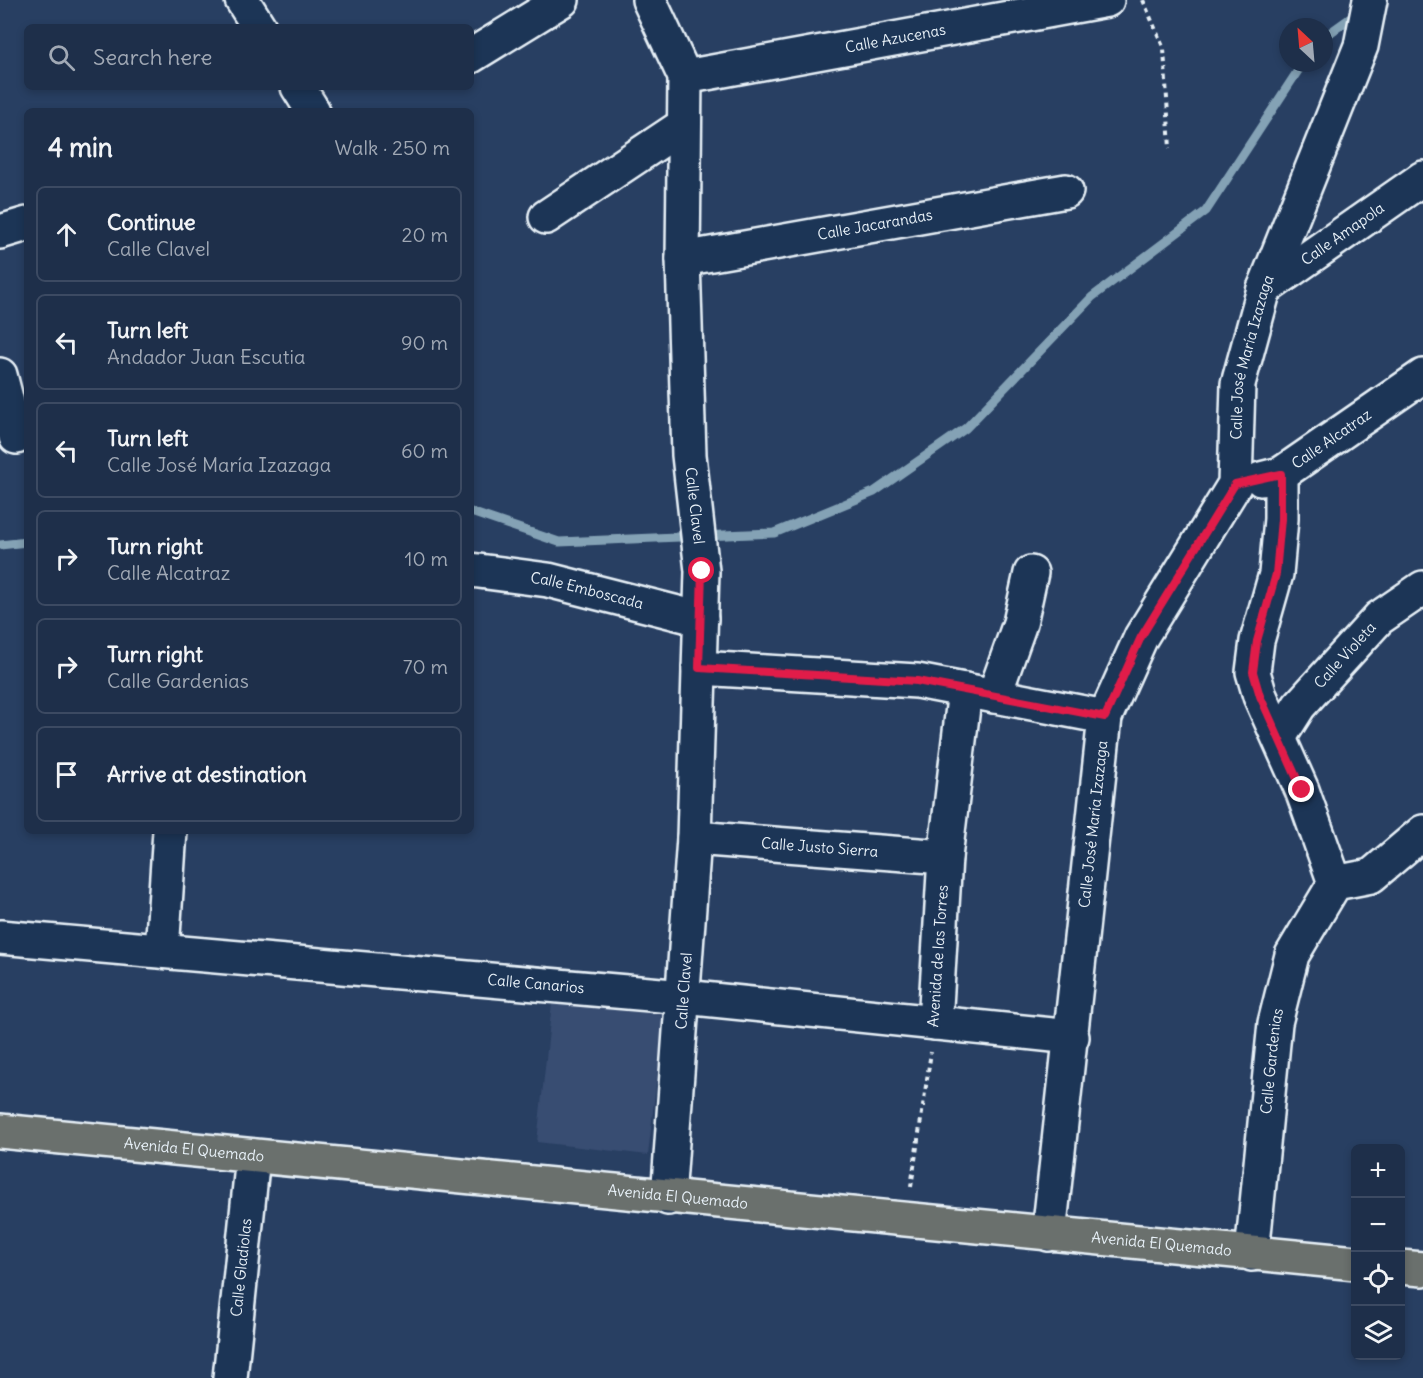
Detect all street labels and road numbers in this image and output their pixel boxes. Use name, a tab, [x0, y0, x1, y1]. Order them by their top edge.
street label: Calle Azucenas	[844, 20, 947, 57]
street label: Calle Amapola	[1297, 198, 1388, 269]
street label: Calle Jacarandas	[816, 205, 934, 244]
street label: Calle José María Izazaga	[1226, 272, 1278, 440]
street label: Calle Alcatraz	[1288, 405, 1375, 473]
street label: Calle Clavel	[681, 466, 709, 545]
street label: Calle Emboscada	[530, 568, 646, 613]
street label: Calle Violeta	[1310, 618, 1380, 692]
street label: Calle José María Izazaga	[1074, 739, 1111, 909]
street label: Calle Justo Sierra	[760, 833, 879, 861]
street label: Avenida de las Torres	[923, 884, 952, 1028]
street label: Calle Clavel	[671, 952, 696, 1030]
street label: Calle Canarios	[487, 970, 585, 997]
street label: Calle Gardenias	[1256, 1006, 1287, 1115]
street label: Avenida El Quemado	[123, 1133, 265, 1166]
street label: Avenida El Quemado	[607, 1180, 749, 1213]
street label: Calle Gladiolas	[226, 1217, 256, 1318]
street label: Avenida El Quemado	[1091, 1227, 1233, 1260]

